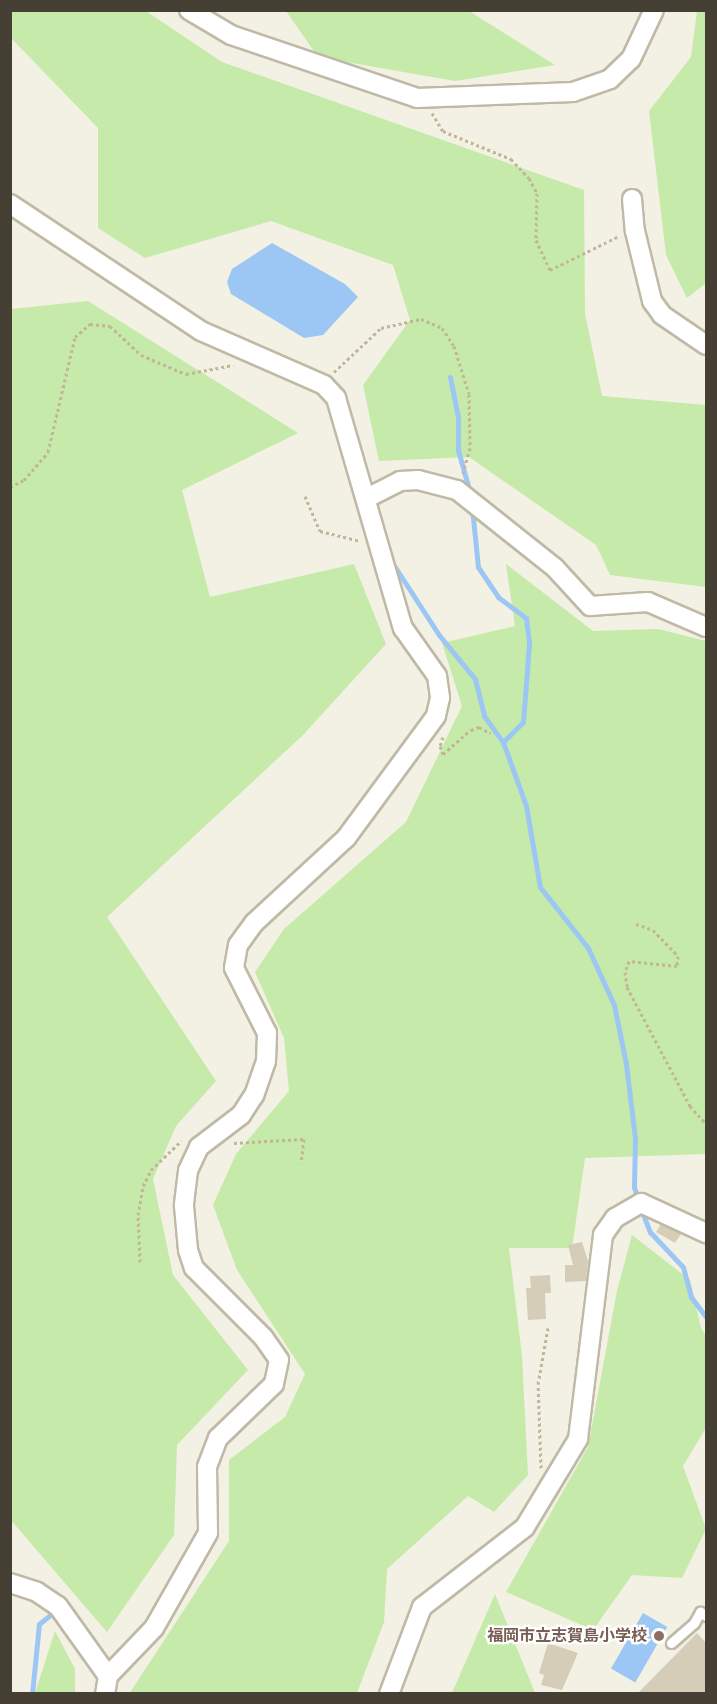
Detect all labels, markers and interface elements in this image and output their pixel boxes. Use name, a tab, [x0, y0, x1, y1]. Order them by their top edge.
place label: 福岡市立志賀島小学校	[487, 1626, 647, 1646]
marker: 福岡市立志賀島小学校	[652, 1629, 666, 1643]

